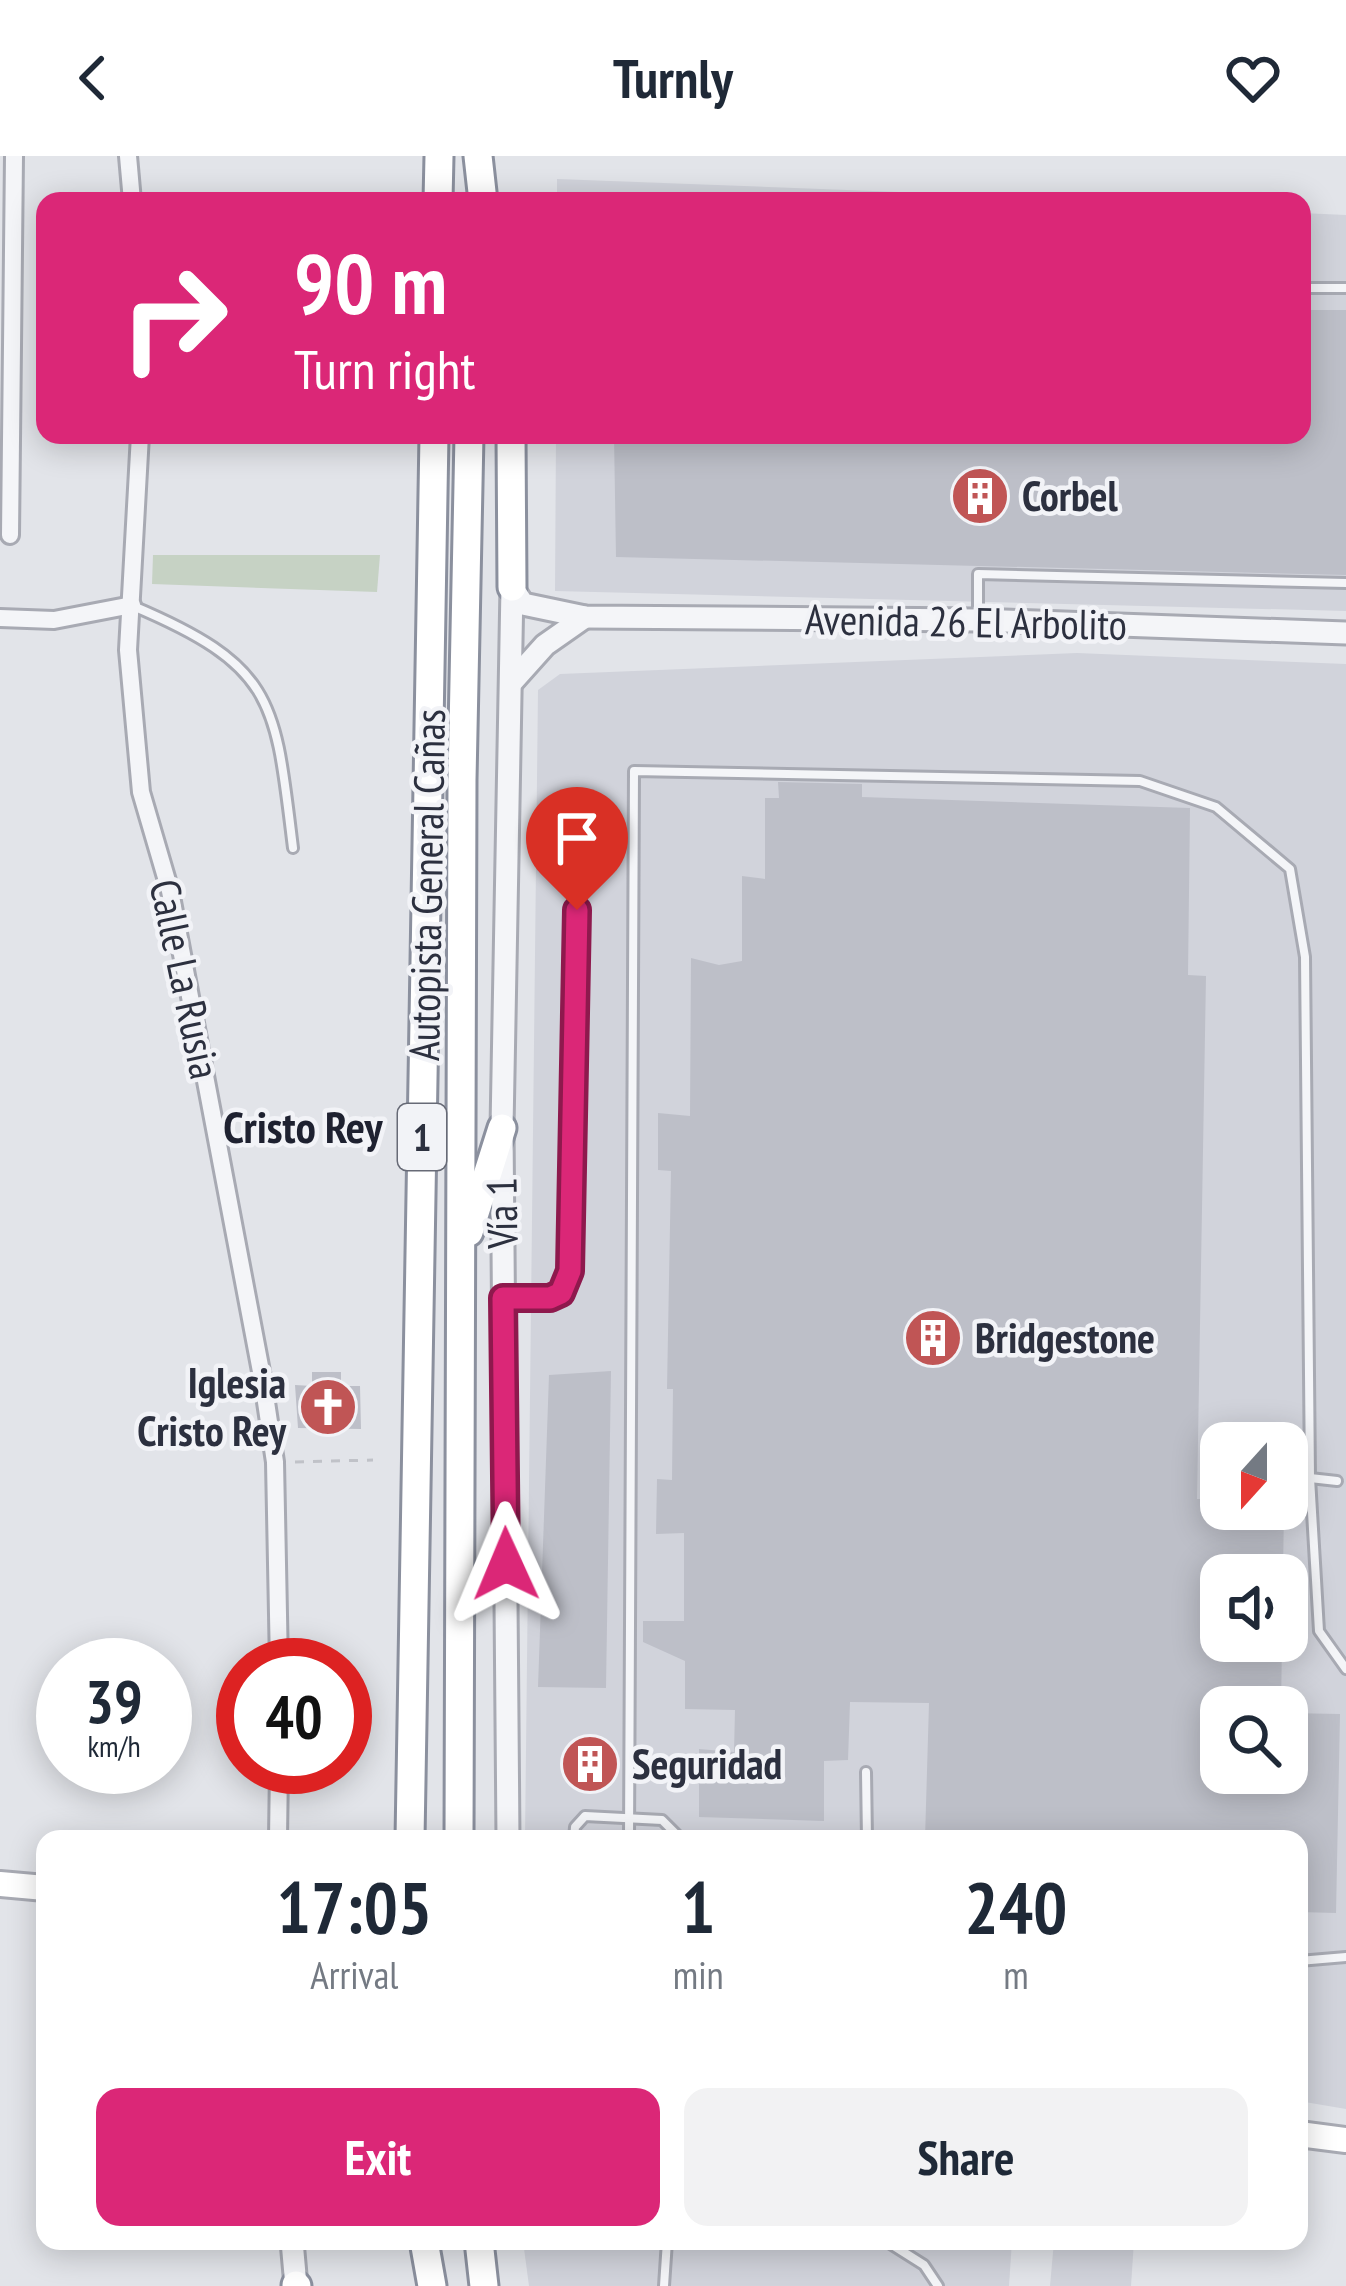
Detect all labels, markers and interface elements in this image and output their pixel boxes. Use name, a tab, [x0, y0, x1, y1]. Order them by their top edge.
text: Turnly	[613, 43, 733, 113]
icon: back	[60, 45, 126, 111]
icon: heart	[1220, 45, 1286, 111]
text: 90 m	[294, 228, 447, 337]
icon: right	[96, 240, 252, 396]
text: Turn right	[294, 334, 475, 404]
building icon: Corbel	[949, 465, 1011, 527]
place label: Corbel	[1022, 468, 1119, 523]
street label: Avenida 26 El Arbolito	[805, 591, 1127, 652]
street label: Autopista General Cañas	[396, 709, 457, 1061]
pin	[526, 787, 628, 910]
icon: arrive	[544, 805, 610, 871]
street label: Calle La Rusia	[138, 874, 233, 1084]
district label: Cristo Rey	[223, 1097, 384, 1155]
road number: 1	[398, 1104, 446, 1170]
street label: Vía 1	[473, 1177, 530, 1250]
building icon: Bridgestone	[902, 1307, 964, 1369]
place label: Bridgestone	[975, 1310, 1155, 1365]
place label: Iglesia Cristo Rey	[137, 1355, 287, 1458]
church icon: Iglesia Cristo Rey	[297, 1376, 359, 1438]
north arrow	[1200, 1422, 1308, 1530]
map controls	[1200, 1422, 1308, 1794]
position arrow	[443, 1501, 569, 1627]
button: sound	[1200, 1554, 1308, 1662]
speed limit sign: 40	[216, 1638, 372, 1794]
text: 39	[85, 1662, 143, 1740]
button: search	[1200, 1686, 1308, 1794]
text: km/h	[87, 1726, 141, 1765]
building icon: Seguridad	[559, 1733, 621, 1795]
place label: Seguridad	[632, 1736, 782, 1791]
text: 17:05	[277, 1860, 432, 1953]
text: 1	[681, 1860, 715, 1953]
text: 240	[964, 1860, 1067, 1953]
text: Arrival	[310, 1949, 398, 2000]
text: min	[673, 1949, 724, 2000]
text: m	[1003, 1949, 1029, 2000]
button: Exit	[96, 2088, 660, 2226]
button: Share	[684, 2088, 1248, 2226]

